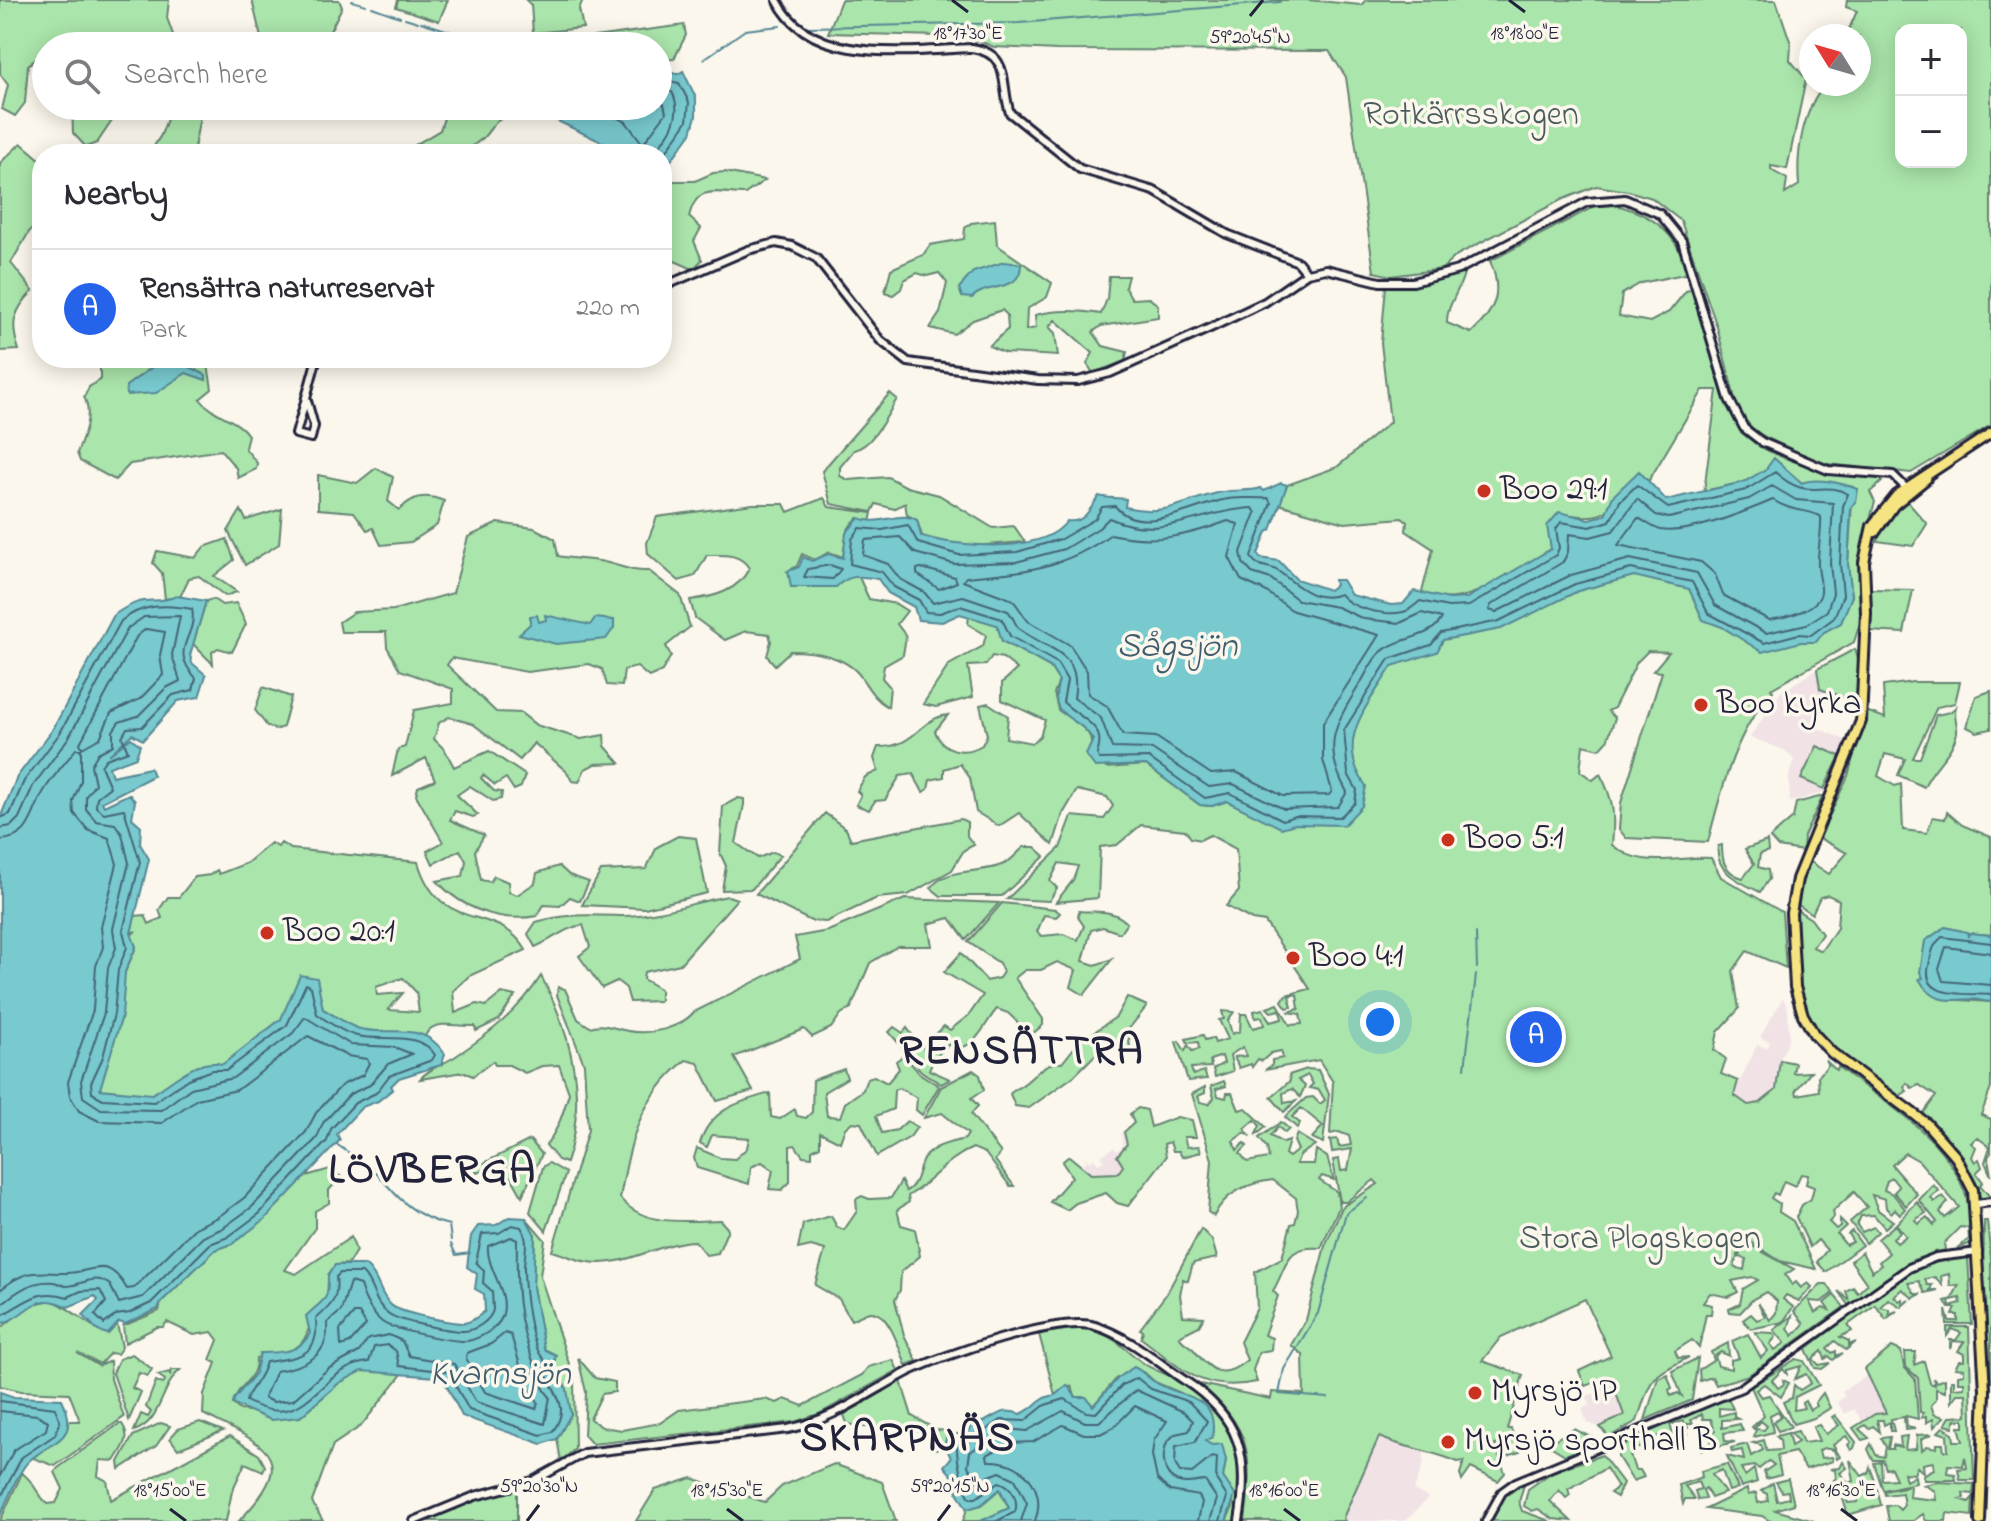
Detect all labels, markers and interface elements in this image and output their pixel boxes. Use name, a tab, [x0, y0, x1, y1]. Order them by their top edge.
text: 18°17'30"E	[933, 20, 1003, 49]
text: 18°18'00"E	[1490, 20, 1560, 49]
text: 59°20'45"N	[1209, 24, 1291, 53]
north arrow	[1799, 24, 1871, 96]
map controls	[1895, 24, 1967, 168]
button: +	[1895, 24, 1967, 96]
search box	[32, 32, 672, 120]
icon: search	[60, 54, 104, 98]
text: Search here	[124, 54, 268, 98]
park label: Rotkärrsskogen	[1363, 91, 1579, 141]
button: −	[1895, 96, 1967, 168]
text: Nearby	[64, 171, 168, 221]
text: Rensättra naturreservat	[140, 268, 434, 312]
text: A	[82, 290, 98, 328]
text: 220 m	[576, 290, 640, 328]
text: Park	[140, 312, 187, 350]
place label: Boo 29:1	[1499, 466, 1608, 516]
marker: Boo 29:1	[1475, 482, 1493, 500]
water label: Sågsjön	[1117, 621, 1239, 674]
place label: Boo kyrka	[1716, 680, 1861, 730]
marker: Boo kyrka	[1692, 696, 1710, 714]
place label: Boo 5:1	[1463, 815, 1564, 865]
marker: Boo 5:1	[1439, 831, 1457, 849]
place label: Boo 20:1	[282, 908, 395, 958]
marker: Boo 20:1	[258, 924, 276, 942]
place label: Boo 4:1	[1308, 933, 1404, 983]
marker: Boo 4:1	[1284, 949, 1302, 967]
your location	[1360, 1002, 1400, 1042]
pin: A	[1510, 1007, 1562, 1067]
district label: RENSÄTTRA	[899, 1022, 1145, 1083]
district label: LÖVBERGA	[329, 1141, 537, 1202]
park label: Stora Plogskogen	[1519, 1215, 1761, 1265]
water label: Kvarnsjön	[429, 1349, 572, 1402]
place label: Myrsjö IP	[1491, 1368, 1617, 1418]
marker: Myrsjö IP	[1466, 1384, 1484, 1402]
district label: SKARPNÄS	[800, 1409, 1016, 1470]
place label: Myrsjö sporthall B	[1464, 1417, 1717, 1467]
marker: Myrsjö sporthall B	[1439, 1433, 1457, 1451]
text: 59°20'30"N	[500, 1473, 578, 1502]
text: 59°20'15"N	[910, 1473, 990, 1502]
text: 18°15'00"E	[133, 1477, 207, 1506]
text: 18°15'30"E	[691, 1477, 763, 1506]
text: 18°16'00"E	[1249, 1477, 1319, 1506]
text: 18°16'30"E	[1806, 1477, 1876, 1506]

